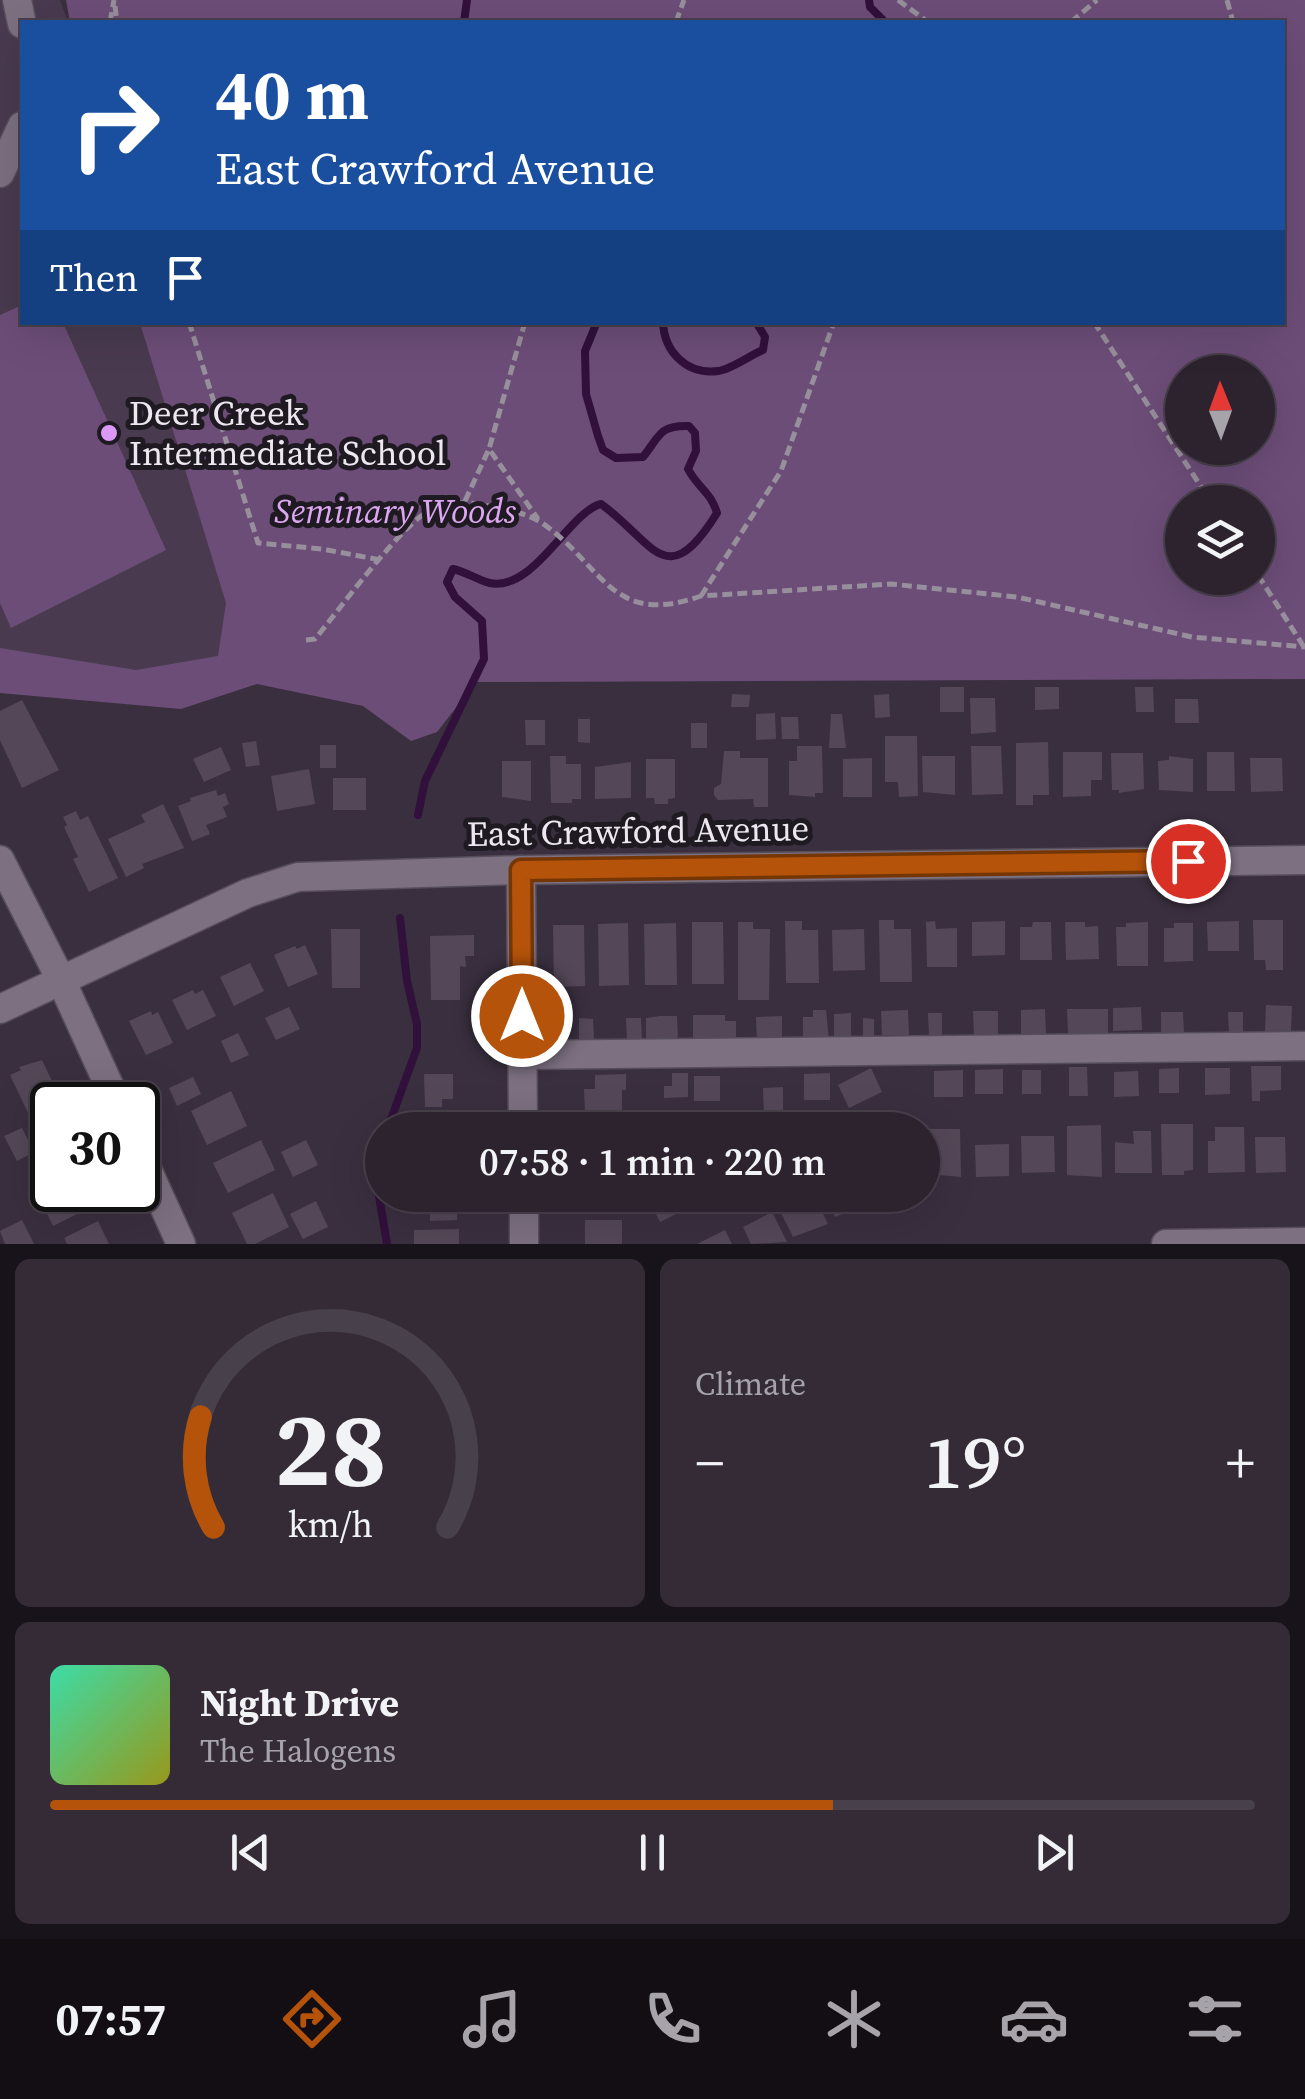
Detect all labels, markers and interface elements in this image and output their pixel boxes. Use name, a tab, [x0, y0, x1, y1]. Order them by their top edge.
text: 40 m	[215, 46, 369, 142]
icon: right	[50, 60, 180, 190]
text: East Crawford Avenue	[215, 137, 655, 199]
icon: arrive	[158, 250, 213, 305]
text: Then	[50, 252, 138, 304]
north arrow	[1165, 355, 1275, 465]
map controls	[1165, 355, 1275, 595]
place label: Deer Creek Intermediate School	[129, 389, 446, 477]
marker: Deer Creek Intermediate School	[98, 422, 120, 444]
button: layers	[1165, 485, 1275, 595]
park label: Seminary Woods	[274, 487, 516, 535]
street label: East Crawford Avenue	[466, 804, 810, 858]
pin	[1146, 819, 1231, 904]
icon: arrive	[1161, 834, 1216, 889]
position arrow	[470, 964, 574, 1068]
speed limit sign: 30	[30, 1082, 160, 1212]
text: 07:58 · 1 min · 220 m	[479, 1136, 826, 1188]
text: Climate	[695, 1362, 806, 1406]
text: 28	[274, 1377, 386, 1520]
text: 19°	[924, 1410, 1026, 1513]
text: −	[695, 1425, 724, 1500]
text: +	[1226, 1425, 1255, 1500]
text: km/h	[287, 1500, 373, 1549]
text: Night Drive	[200, 1677, 399, 1729]
text: The Halogens	[200, 1729, 396, 1773]
icon: previous	[223, 1825, 278, 1880]
icon: pause	[625, 1825, 680, 1880]
icon: next	[1027, 1825, 1082, 1880]
icon: directions	[277, 1984, 347, 2054]
icon: music	[457, 1984, 527, 2054]
icon: phone	[638, 1984, 708, 2054]
icon: climate	[819, 1984, 889, 2054]
icon: car	[999, 1984, 1069, 2054]
icon: filters	[1180, 1984, 1250, 2054]
text: 07:57	[55, 1988, 166, 2050]

